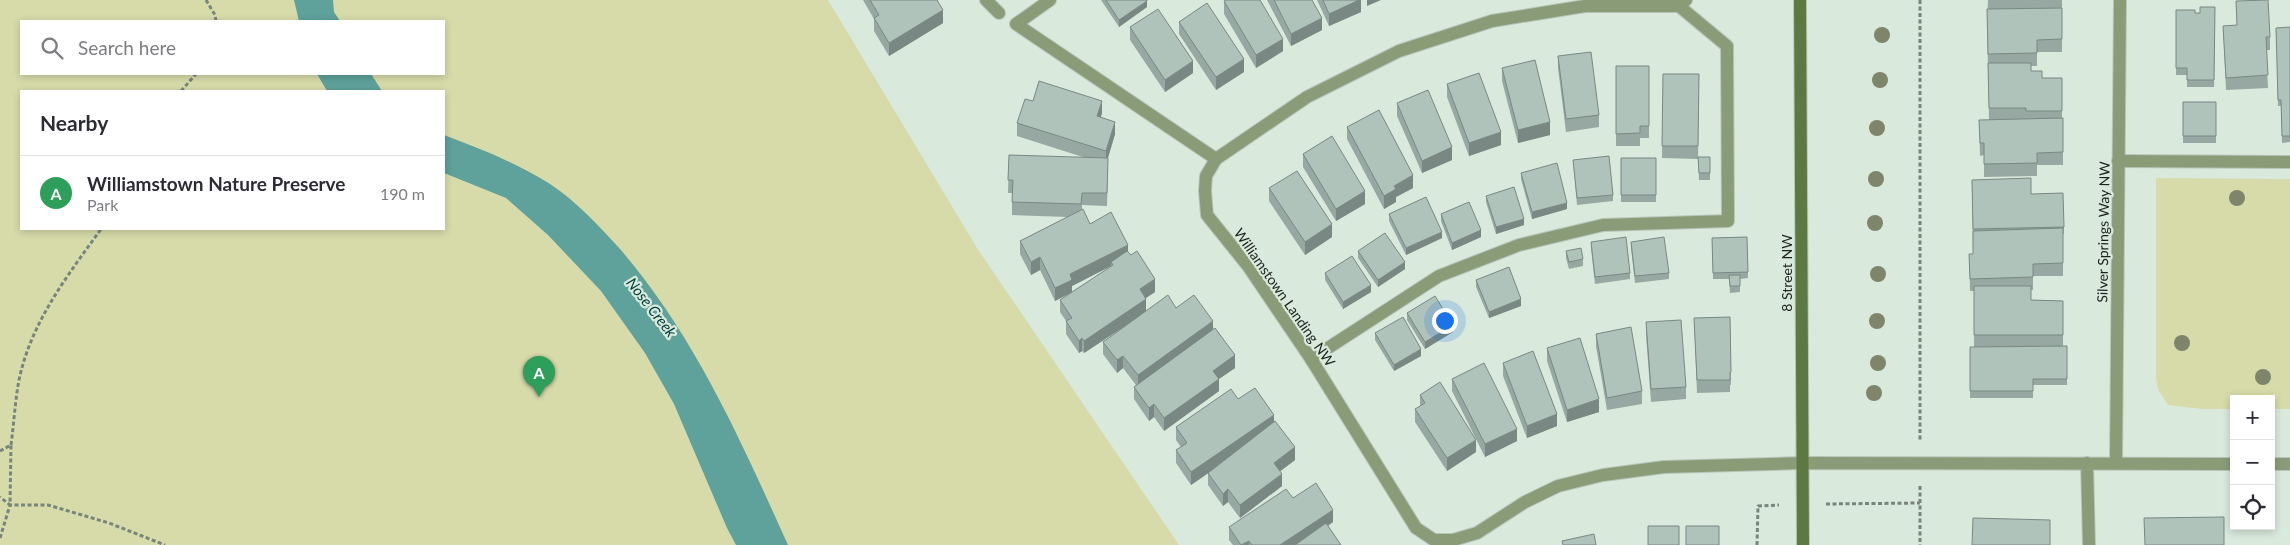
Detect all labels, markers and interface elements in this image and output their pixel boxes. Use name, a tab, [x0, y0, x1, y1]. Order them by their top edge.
search box	[20, 20, 445, 75]
icon: search	[38, 34, 66, 62]
text: Search here	[78, 36, 176, 59]
text: Nearby	[40, 110, 108, 135]
street label: Silver Springs Way NW	[2093, 161, 2113, 303]
text: Williamstown Nature Preserve	[87, 172, 346, 195]
text: A	[50, 184, 62, 203]
text: 190 m	[380, 184, 425, 203]
text: Park	[87, 195, 118, 214]
street label: Williamstown Landing NW	[1231, 225, 1339, 370]
street label: 8 Street NW	[1778, 234, 1795, 312]
water label: Nose Creek	[623, 274, 681, 341]
your location	[1432, 308, 1458, 334]
pin: A	[523, 356, 555, 397]
map controls	[2230, 395, 2275, 530]
button: +	[2230, 395, 2275, 440]
button: −	[2230, 440, 2275, 485]
button: locate	[2230, 485, 2275, 530]

